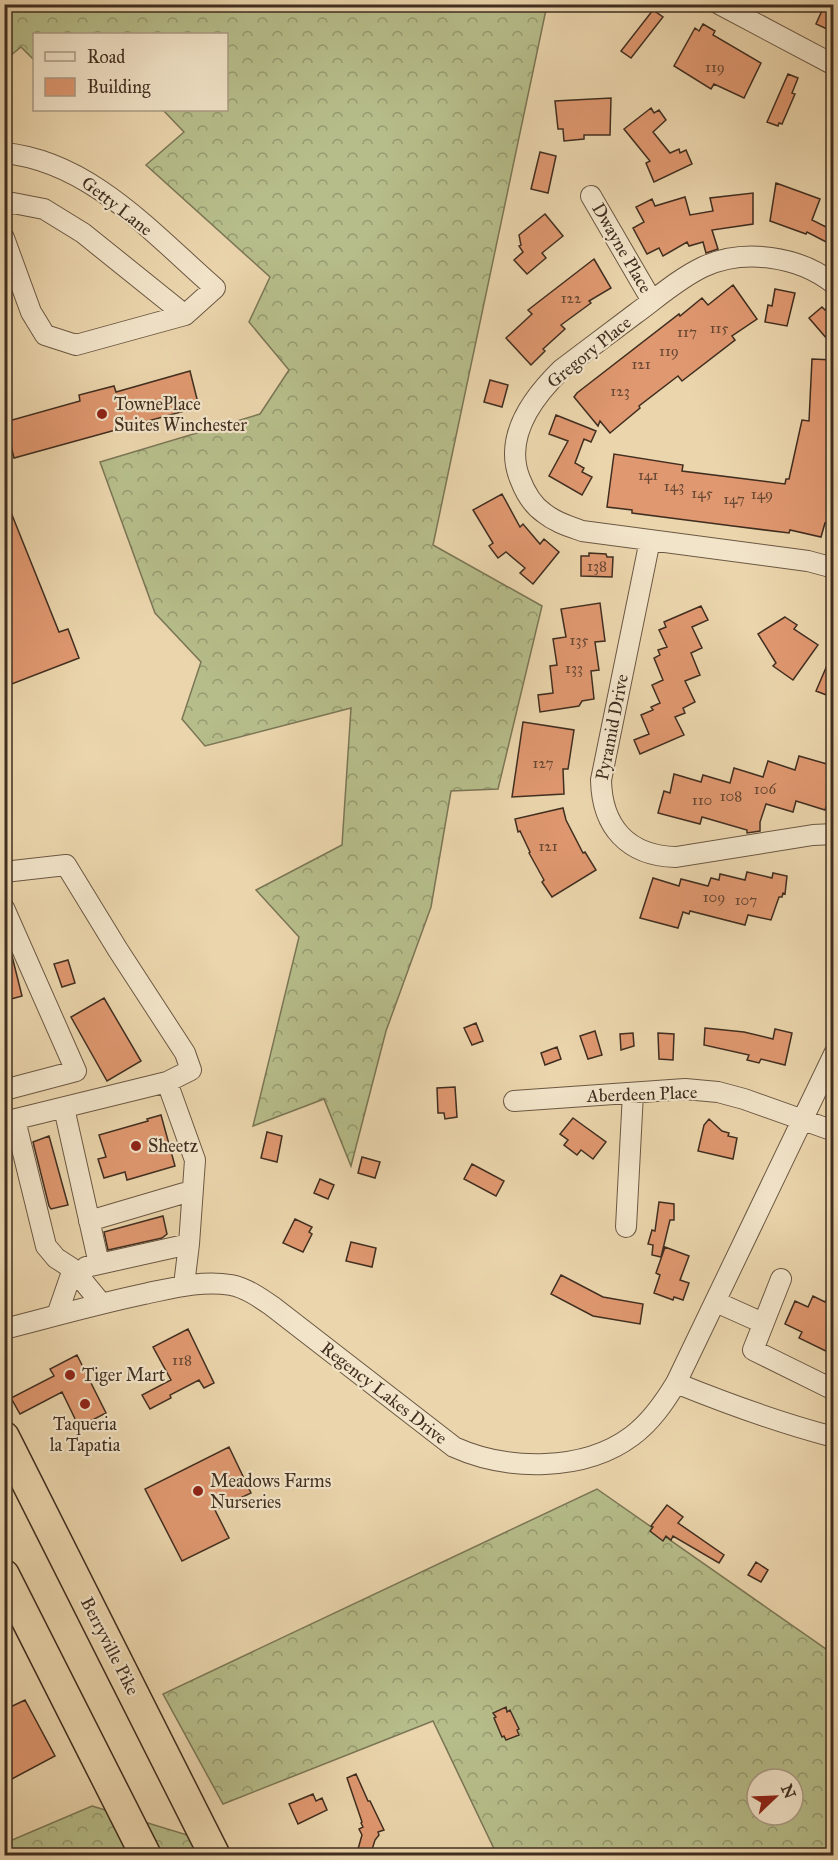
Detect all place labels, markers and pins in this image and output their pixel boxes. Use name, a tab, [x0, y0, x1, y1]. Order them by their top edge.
place label: TownePlace Suites Winchester	[114, 393, 247, 436]
marker: TownePlace Suites Winchester	[95, 407, 109, 421]
place label: Sheetz	[148, 1135, 198, 1157]
marker: Sheetz	[129, 1139, 143, 1153]
place label: Tiger Mart	[82, 1364, 166, 1387]
marker: Tiger Mart	[63, 1368, 77, 1382]
marker: Taqueria la Tapatia	[78, 1397, 92, 1411]
place label: Taqueria la Tapatia	[50, 1413, 121, 1456]
place label: Meadows Farms Nurseries	[210, 1470, 331, 1513]
marker: Meadows Farms Nurseries	[191, 1484, 205, 1498]

